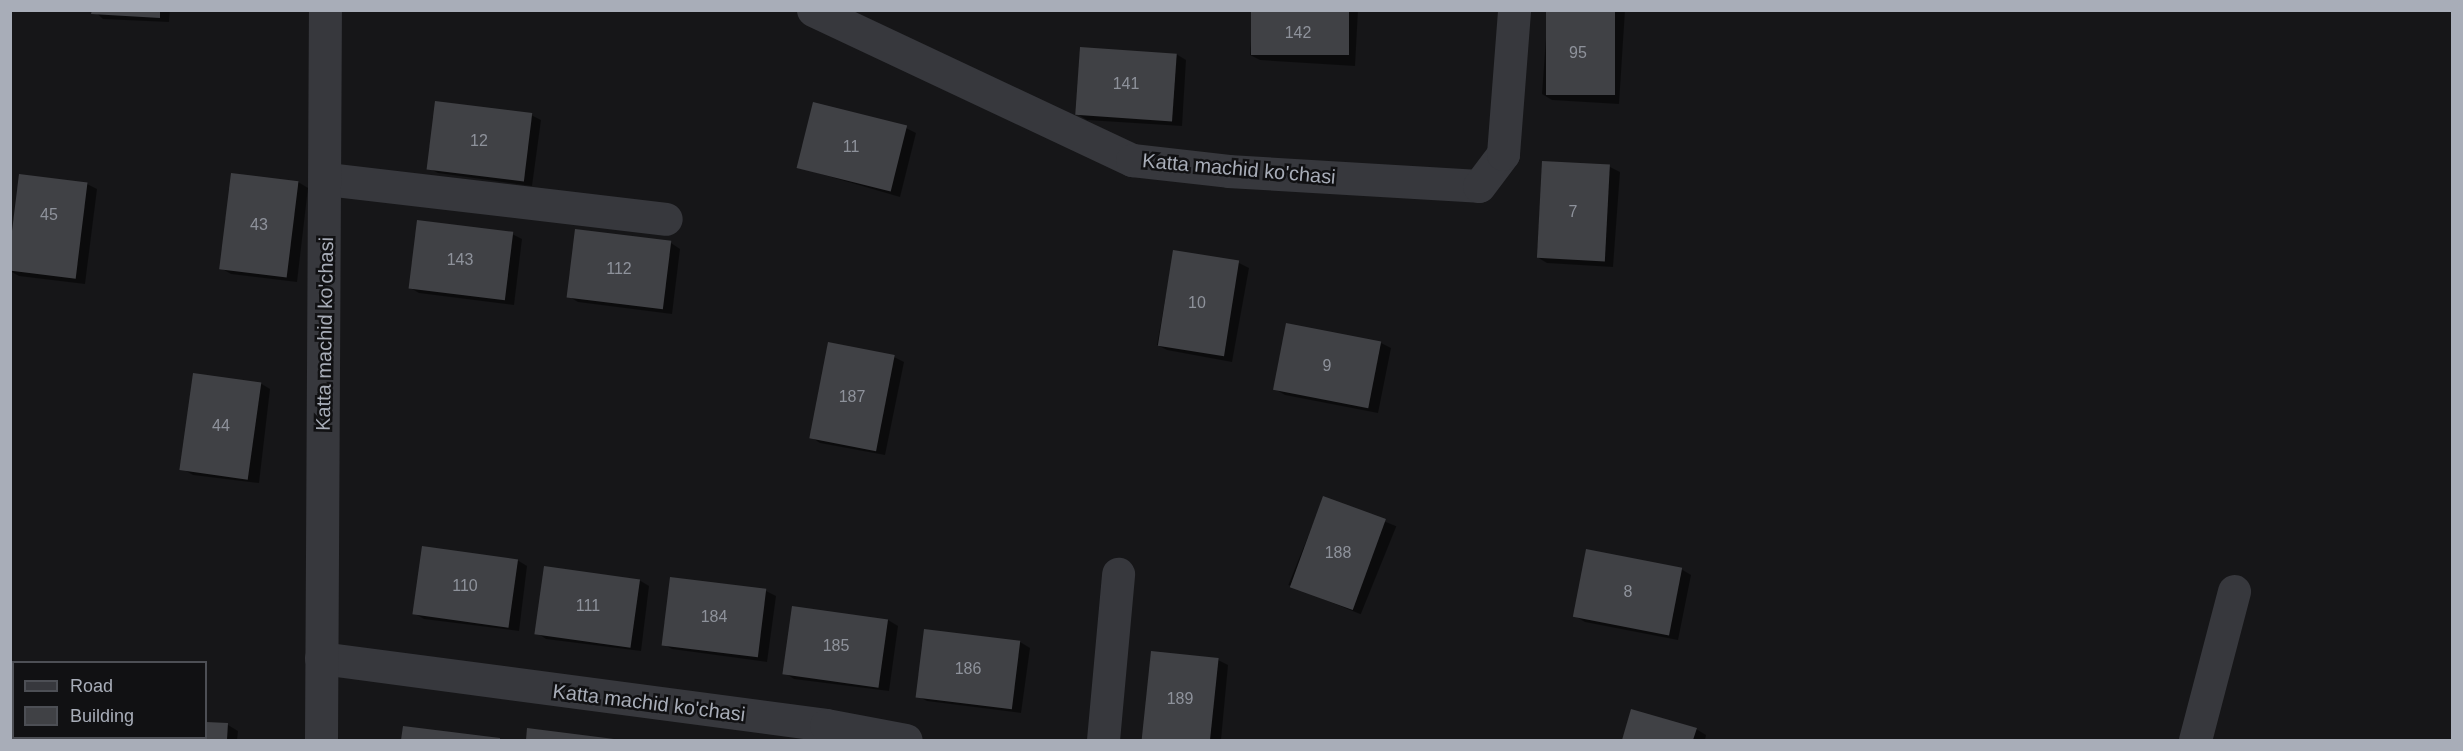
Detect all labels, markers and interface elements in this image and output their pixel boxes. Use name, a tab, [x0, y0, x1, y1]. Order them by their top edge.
house number: 142	[1285, 23, 1311, 43]
house number: 95	[1569, 43, 1587, 63]
house number: 141	[1113, 74, 1139, 94]
house number: 12	[470, 131, 488, 151]
house number: 11	[843, 137, 859, 157]
street label: Katta machid ko'chasi	[1141, 149, 1337, 189]
house number: 7	[1569, 202, 1577, 222]
house number: 45	[40, 205, 58, 225]
house number: 43	[250, 215, 268, 235]
street label: Katta machid ko'chasi	[311, 237, 339, 431]
house number: 143	[447, 250, 473, 270]
house number: 112	[606, 259, 632, 279]
house number: 10	[1188, 293, 1206, 313]
house number: 9	[1323, 356, 1331, 376]
house number: 187	[839, 387, 865, 407]
house number: 44	[212, 416, 230, 436]
house number: 188	[1325, 543, 1351, 563]
house number: 110	[452, 576, 478, 596]
house number: 8	[1624, 582, 1632, 602]
house number: 111	[576, 596, 600, 616]
house number: 184	[701, 607, 727, 627]
house number: 185	[823, 636, 849, 656]
house number: 186	[955, 659, 981, 679]
legend	[12, 661, 207, 739]
text: Road	[70, 676, 113, 696]
street label: Katta machid ko'chasi	[551, 679, 747, 727]
house number: 189	[1167, 689, 1193, 709]
text: Building	[70, 706, 134, 726]

